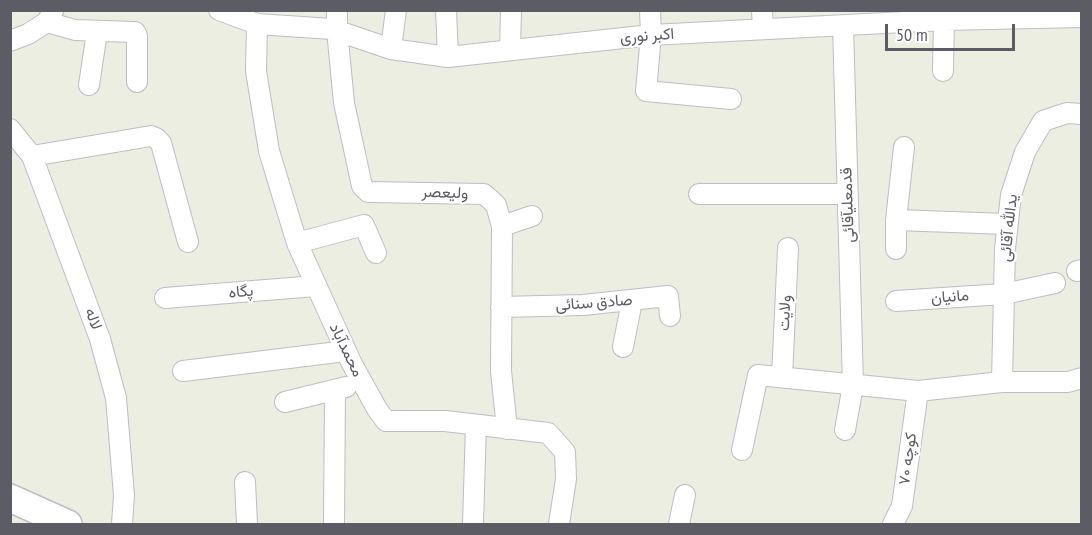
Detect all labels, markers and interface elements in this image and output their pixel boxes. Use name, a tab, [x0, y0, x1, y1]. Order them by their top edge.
scale bar	[888, 12, 1018, 50]
text: 50 m	[896, 23, 928, 46]
street label: اکبر نوری	[619, 25, 675, 47]
street label: قدمعلیآقائی	[837, 167, 859, 243]
street label: ولیعصر	[421, 183, 469, 203]
street label: یدالله آقائی	[996, 193, 1022, 263]
street label: پگاه	[228, 281, 254, 303]
street label: مانیان	[930, 286, 970, 308]
street label: صادق سنائی	[555, 291, 633, 315]
street label: ولایت	[774, 294, 796, 332]
street label: لاله	[80, 305, 106, 333]
street label: محمدآباد	[325, 320, 367, 380]
street label: کوچه ۷۰	[895, 432, 921, 486]

